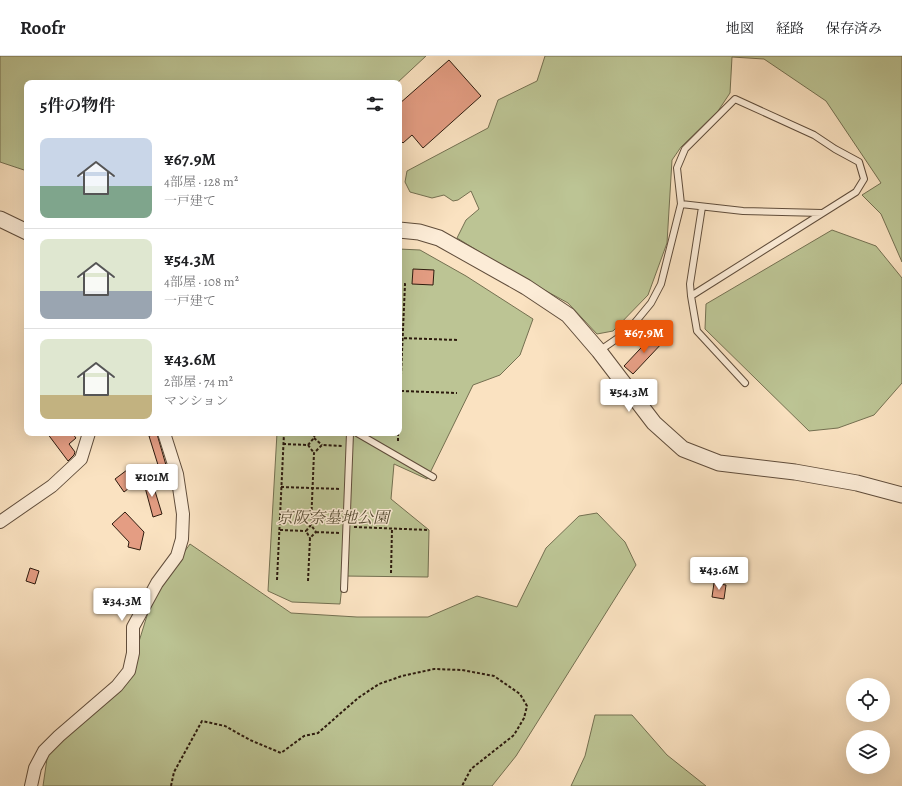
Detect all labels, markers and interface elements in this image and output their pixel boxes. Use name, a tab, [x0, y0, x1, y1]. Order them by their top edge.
text: Roofr	[20, 15, 66, 41]
text: 地図	[726, 19, 754, 38]
text: 経路	[776, 19, 804, 38]
text: 保存済み	[826, 19, 882, 38]
icon: filters	[364, 93, 386, 115]
text: 5件の物件	[40, 94, 115, 117]
text: ¥67.9M	[164, 148, 216, 171]
icon: home	[72, 154, 120, 202]
text: 4部屋 · 128 m²	[164, 173, 238, 190]
text: 一戸建て	[164, 192, 216, 209]
text: ¥54.3M	[164, 248, 215, 271]
icon: home	[72, 255, 120, 303]
text: 4部屋 · 108 m²	[164, 273, 239, 290]
text: 一戸建て	[164, 292, 216, 309]
pin: ¥67.9M	[611, 320, 677, 354]
text: ¥67.9M	[624, 324, 664, 341]
text: ¥43.6M	[164, 348, 216, 371]
icon: home	[72, 355, 120, 403]
text: 2部屋 · 74 m²	[164, 373, 233, 390]
pin: ¥54.3M	[596, 379, 662, 413]
text: ¥54.3M	[609, 383, 649, 400]
text: マンション	[164, 392, 228, 409]
pin: ¥101M	[124, 464, 180, 498]
text: ¥101M	[135, 468, 169, 485]
park label: 京阪奈墓地公園	[277, 507, 392, 529]
pin: ¥43.6M	[686, 557, 752, 591]
text: ¥43.6M	[699, 561, 739, 578]
pin: ¥34.3M	[89, 588, 155, 622]
text: ¥34.3M	[102, 592, 142, 609]
map controls	[846, 678, 890, 774]
button: locate	[846, 678, 890, 722]
button: layers	[846, 730, 890, 774]

